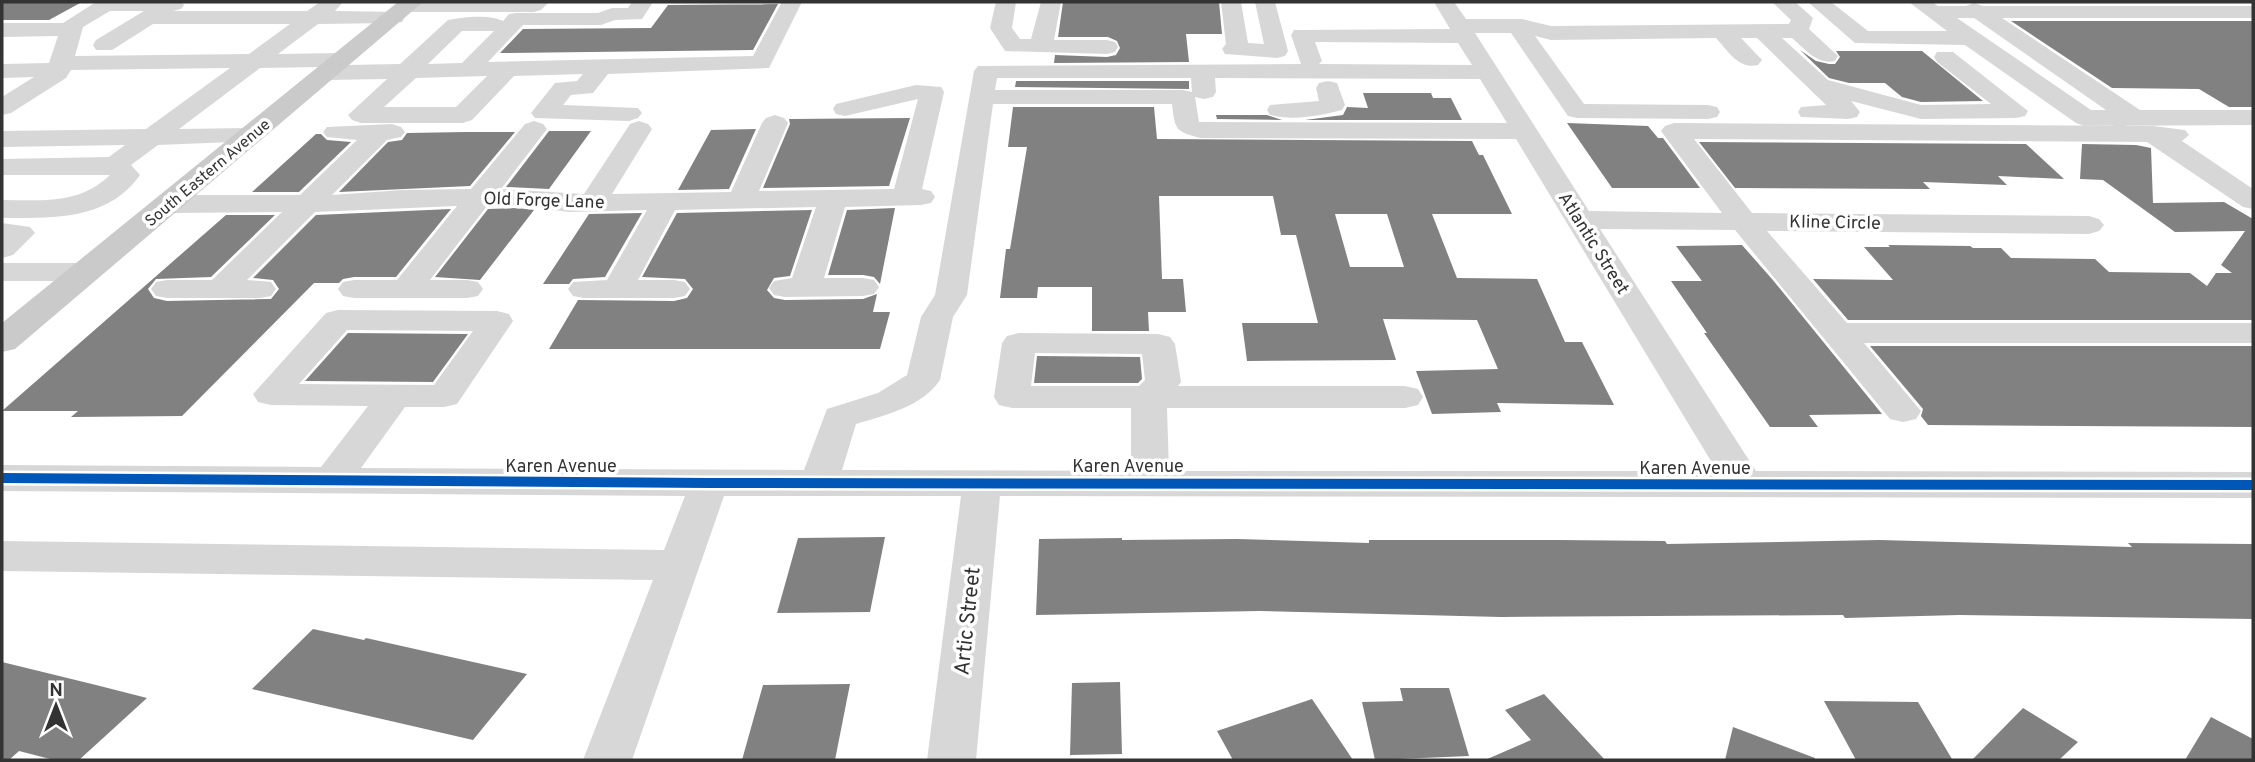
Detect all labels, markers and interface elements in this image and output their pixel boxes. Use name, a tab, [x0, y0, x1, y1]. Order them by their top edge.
street label: South Eastern Avenue	[142, 115, 275, 232]
street label: Old Forge Lane	[483, 188, 605, 215]
street label: Atlantic Street	[1552, 188, 1633, 299]
street label: Kline Circle	[1789, 211, 1881, 236]
street label: Karen Avenue	[505, 456, 617, 479]
street label: Karen Avenue	[1072, 456, 1184, 479]
street label: Karen Avenue	[1639, 458, 1751, 481]
street label: Artic Street	[949, 566, 988, 677]
north arrow	[21, 671, 91, 741]
text: N	[49, 679, 63, 703]

